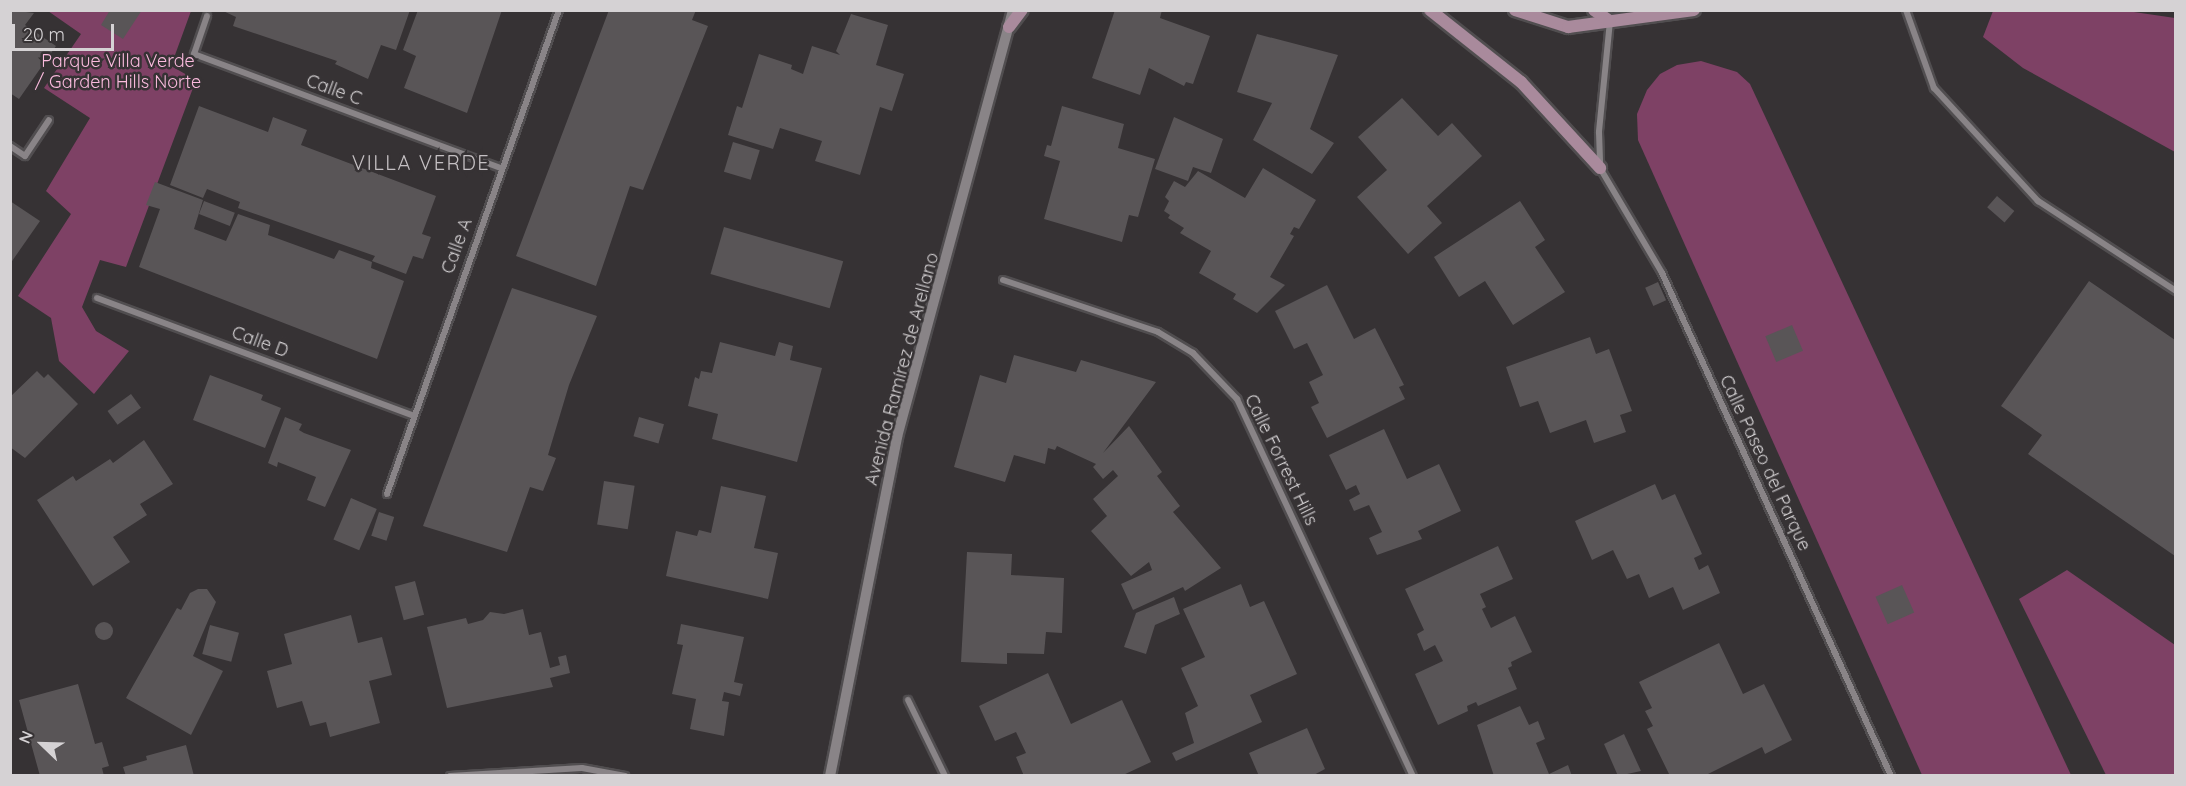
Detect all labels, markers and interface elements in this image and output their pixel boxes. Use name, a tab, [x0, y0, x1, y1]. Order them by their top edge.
scale bar	[15, 12, 117, 50]
text: 20 m	[23, 23, 65, 46]
park label: Parque Villa Verde / Garden Hills Norte	[35, 51, 201, 94]
street label: Calle C	[303, 70, 365, 110]
district label: VILLA VERDE	[352, 150, 490, 174]
street label: Calle A	[437, 215, 477, 277]
street label: Avenida Ramírez de Arellano	[860, 250, 944, 488]
street label: Calle D	[229, 322, 291, 362]
street label: Calle Paseo del Parque	[1715, 372, 1815, 554]
street label: Calle Forrest Hills	[1240, 391, 1322, 529]
north arrow	[12, 714, 72, 774]
text: N	[14, 728, 37, 746]

